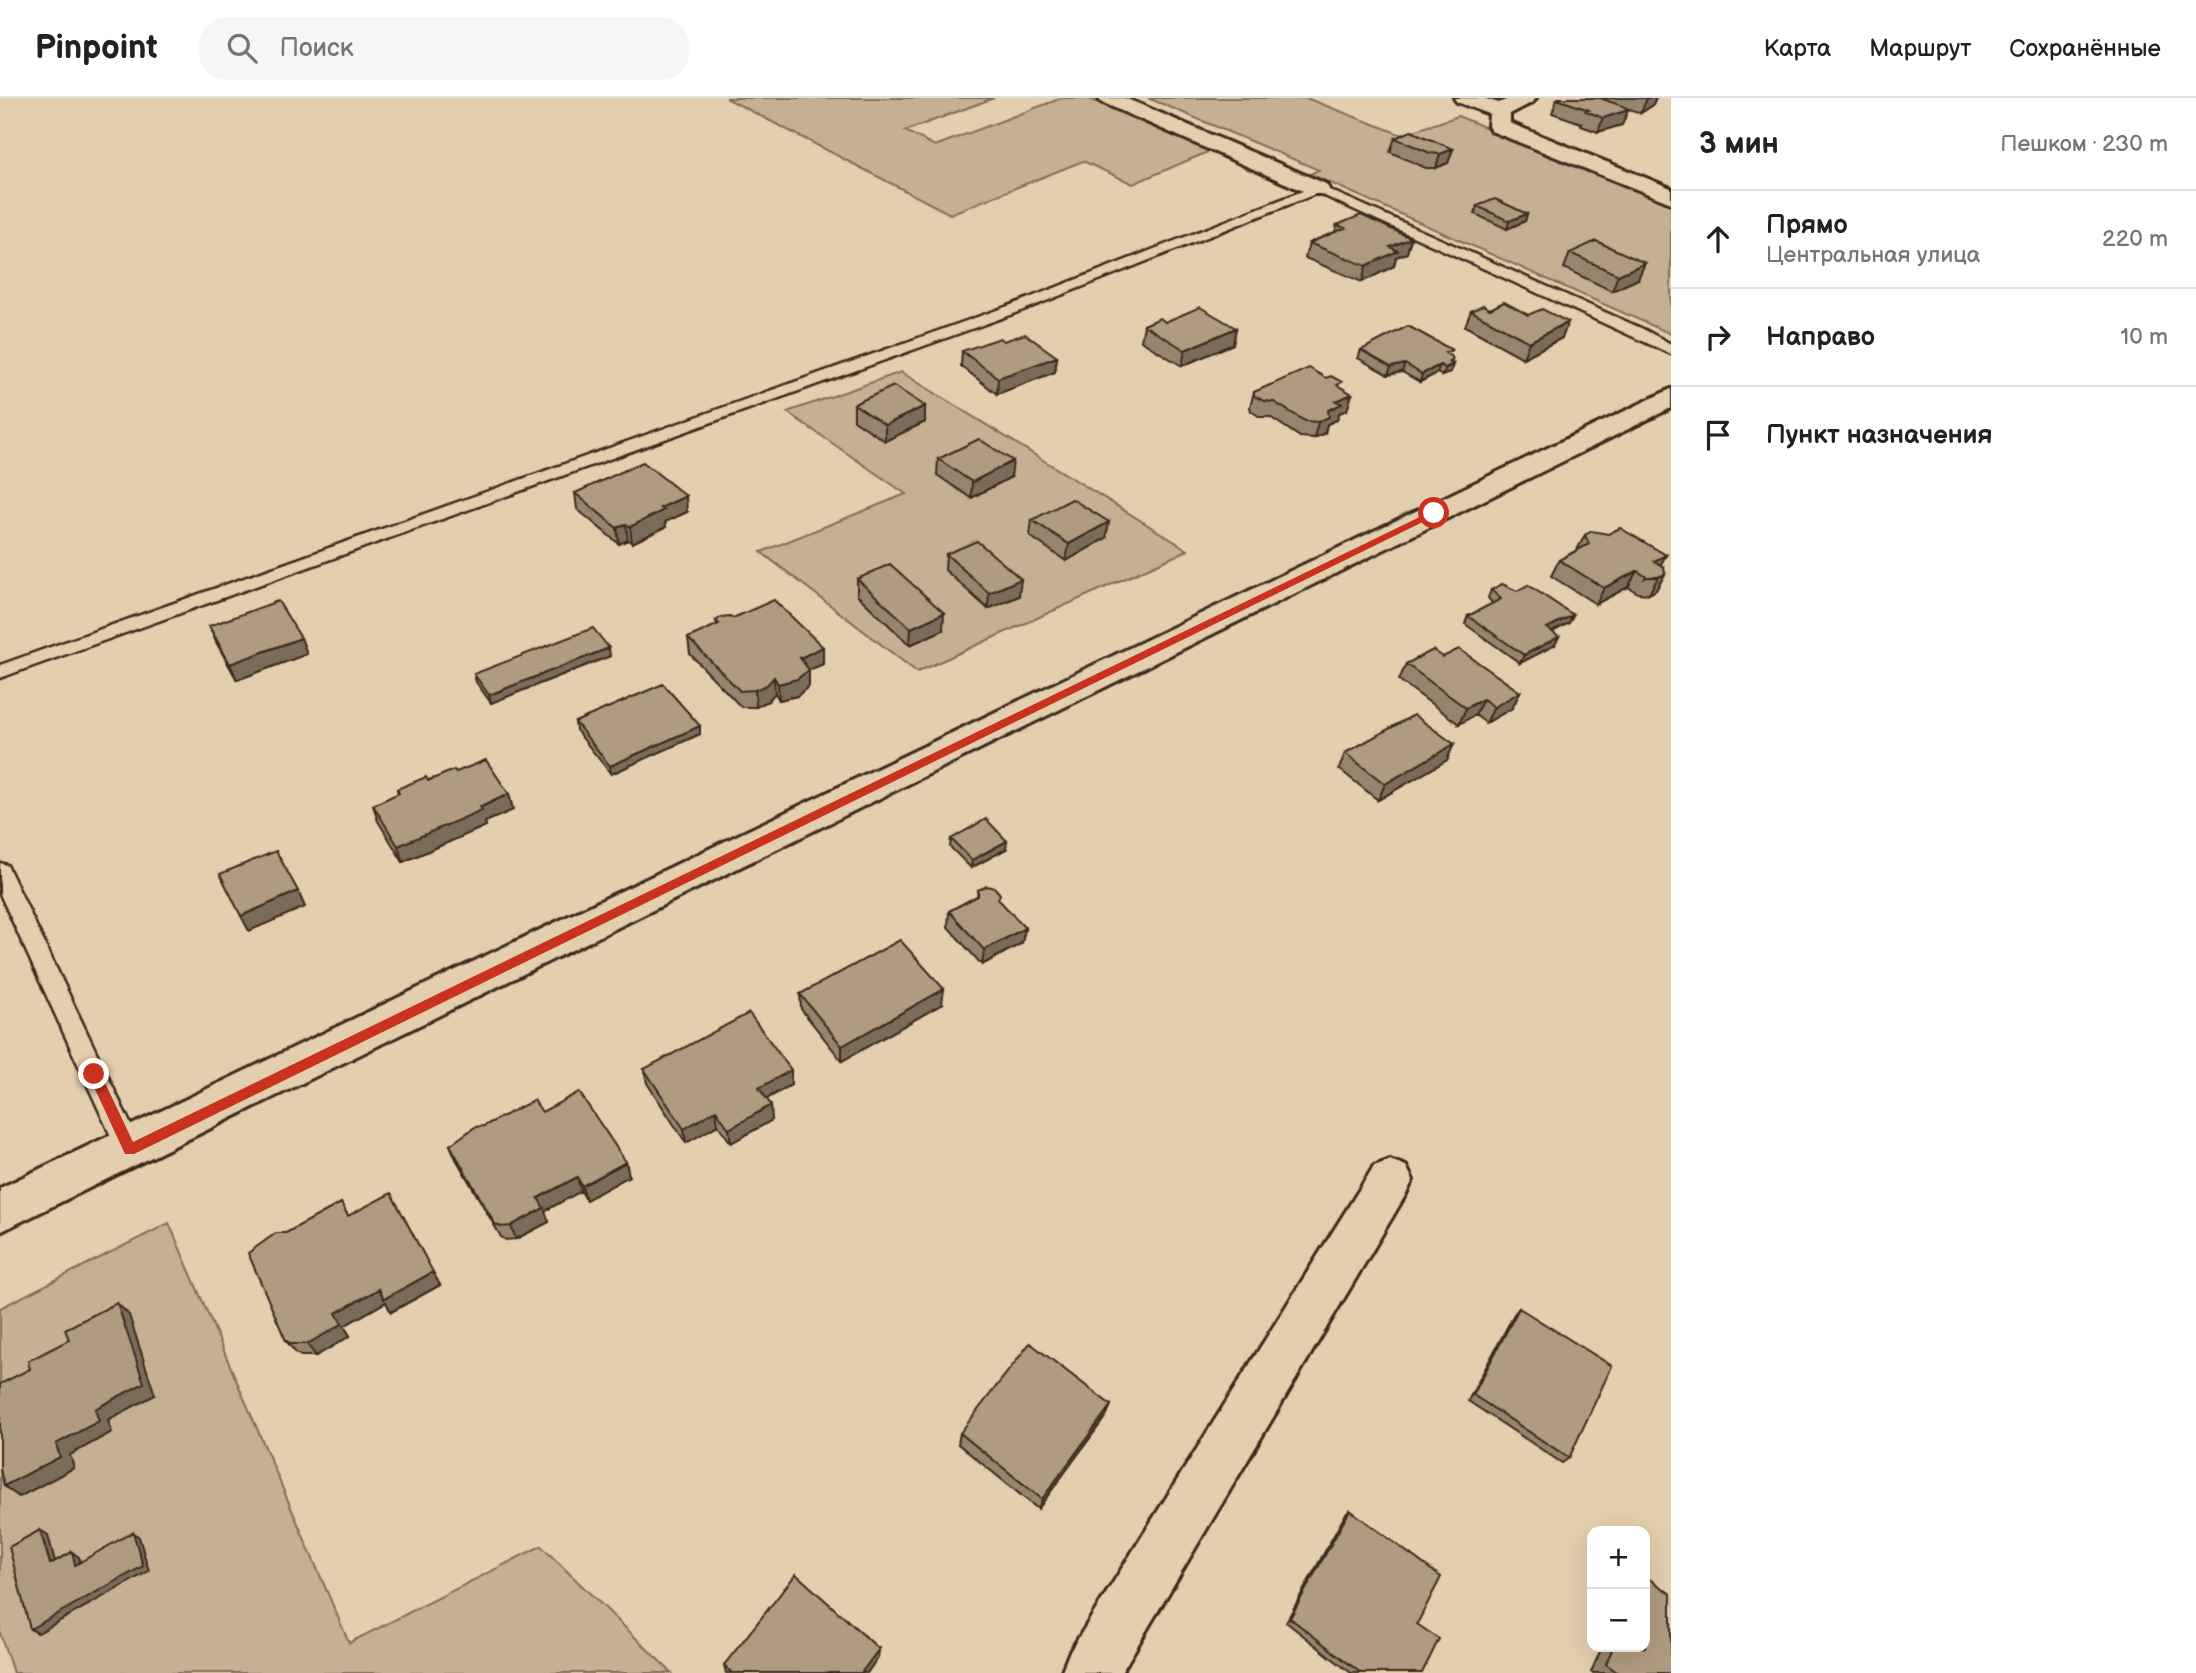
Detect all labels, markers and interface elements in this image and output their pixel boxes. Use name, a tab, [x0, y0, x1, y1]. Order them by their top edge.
search box	[199, 17, 689, 80]
text: Pinpoint	[35, 28, 157, 68]
icon: search	[223, 29, 261, 67]
text: Поиск	[279, 33, 354, 64]
text: Карта	[1764, 34, 1831, 63]
text: Маршрут	[1869, 34, 1971, 63]
text: Сохранённые	[2009, 34, 2161, 63]
text: 3 мин	[1699, 126, 1779, 162]
text: Пешком · 230 m	[2000, 130, 2168, 158]
text: Прямо	[1766, 210, 1848, 241]
icon: ahead	[1699, 220, 1737, 258]
text: 220 m	[2102, 225, 2168, 253]
text: Центральная улица	[1766, 241, 1980, 269]
icon: right	[1699, 318, 1737, 356]
text: Направо	[1766, 322, 1875, 353]
text: 10 m	[2120, 323, 2168, 351]
icon: arrive	[1699, 416, 1737, 454]
text: Пункт назначения	[1766, 420, 1992, 451]
route start	[1418, 497, 1449, 528]
route end	[78, 1058, 109, 1089]
map controls	[1587, 1526, 1650, 1652]
button: +	[1587, 1526, 1650, 1589]
button: −	[1587, 1589, 1650, 1652]

